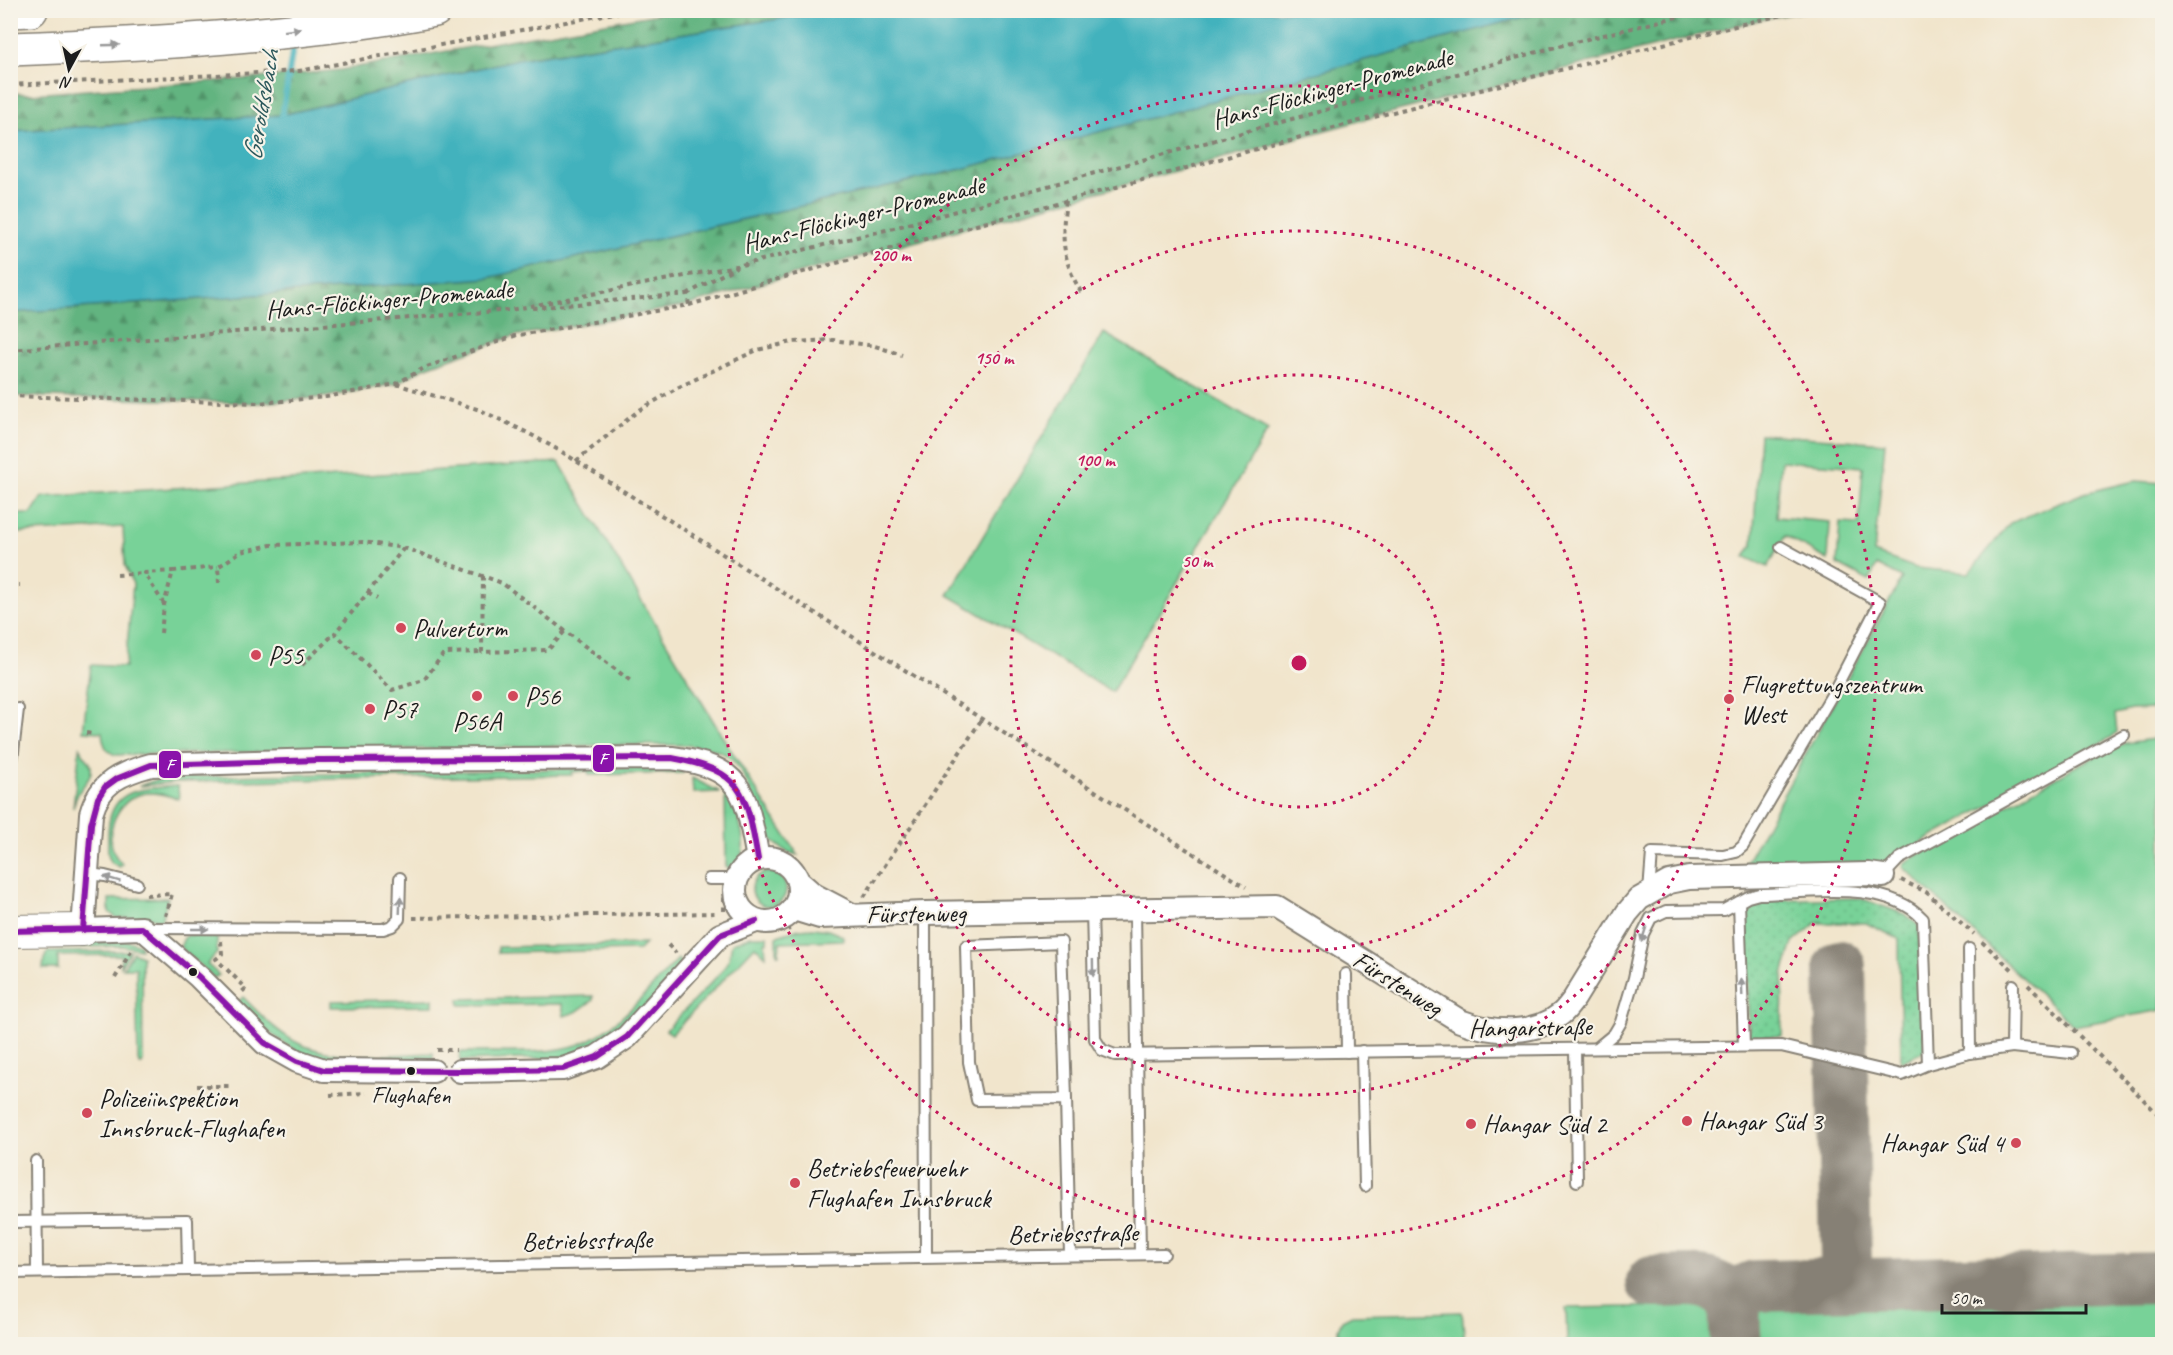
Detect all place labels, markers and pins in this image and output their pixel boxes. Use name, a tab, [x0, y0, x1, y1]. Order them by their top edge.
place label: Pulverturm	[413, 612, 509, 645]
marker: Pulverturm	[394, 621, 408, 635]
place label: P55	[268, 639, 305, 672]
marker: P55	[249, 648, 263, 662]
centre of rings	[1289, 653, 1309, 673]
place label: Flugrettungszentrum West	[1741, 668, 1924, 731]
place label: P56	[525, 680, 562, 713]
marker: P56A	[470, 689, 484, 703]
marker: P56	[506, 689, 520, 703]
marker: Flugrettungszentrum West	[1722, 692, 1736, 706]
place label: P57	[382, 693, 419, 726]
marker: P57	[363, 702, 377, 716]
place label: P56A	[453, 705, 503, 738]
unlabelled marker	[187, 966, 199, 978]
marker: Flughafen	[405, 1065, 417, 1077]
place label: Flughafen	[372, 1080, 451, 1110]
place label: Polizeiinspektion Innsbruck-Flughafen	[99, 1082, 285, 1145]
place label: Hangar Süd 3	[1699, 1105, 1825, 1138]
marker: Polizeiinspektion Innsbruck-Flughafen	[80, 1106, 94, 1120]
place label: Hangar Süd 2	[1483, 1108, 1609, 1141]
marker: Hangar Süd 3	[1680, 1114, 1694, 1128]
marker: Hangar Süd 2	[1464, 1117, 1478, 1131]
place label: Hangar Süd 4	[1881, 1127, 2006, 1160]
marker: Hangar Süd 4	[2009, 1136, 2023, 1150]
place label: Betriebsfeuerwehr Flughafen Innsbruck	[807, 1152, 993, 1215]
marker: Betriebsfeuerwehr Flughafen Innsbruck	[788, 1176, 802, 1190]

